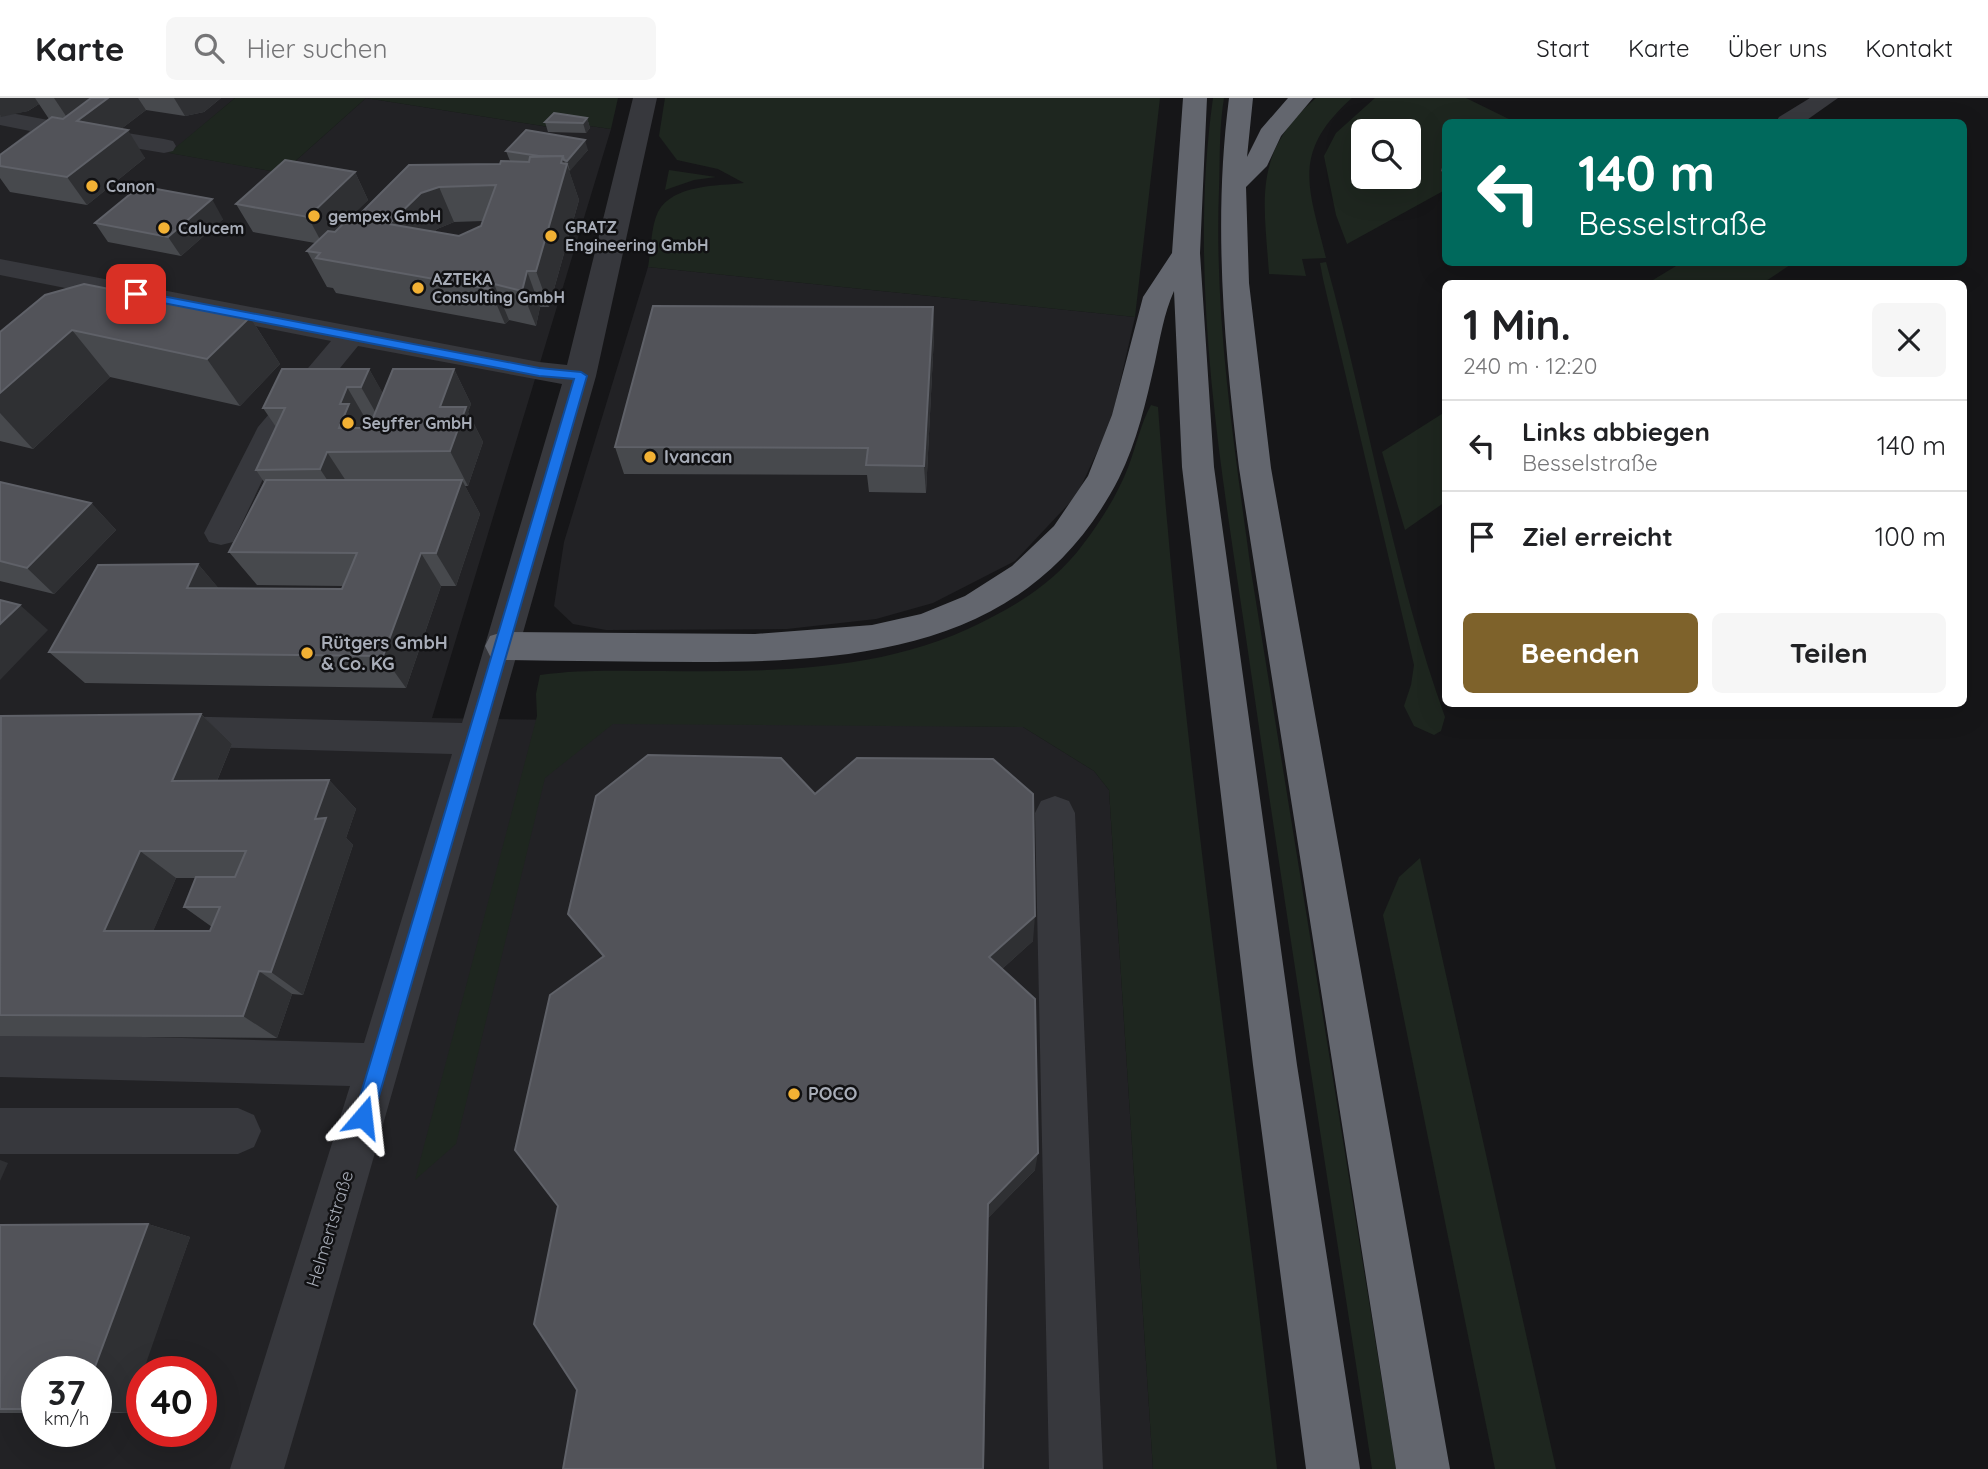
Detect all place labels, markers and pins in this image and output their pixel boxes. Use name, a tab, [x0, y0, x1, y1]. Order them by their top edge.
place label: Canon	[106, 176, 155, 196]
marker: Canon	[84, 178, 100, 194]
place label: gempex GmbH	[328, 206, 441, 226]
marker: gempex GmbH	[306, 208, 322, 224]
place label: GRATZ Engineering GmbH	[565, 217, 708, 255]
place label: Calucem	[178, 218, 244, 238]
marker: Calucem	[156, 220, 172, 236]
marker: GRATZ Engineering GmbH	[543, 228, 559, 244]
pin	[106, 264, 166, 324]
place label: AZTEKA Consulting GmbH	[432, 269, 565, 307]
marker: AZTEKA Consulting GmbH	[410, 280, 426, 296]
place label: Seyffer GmbH	[362, 413, 473, 433]
marker: Seyffer GmbH	[340, 415, 356, 431]
place label: Ivancan	[664, 445, 732, 468]
marker: Ivancan	[642, 449, 658, 465]
place label: Rütgers GmbH & Co. KG	[321, 631, 448, 675]
marker: Rütgers GmbH & Co. KG	[299, 645, 315, 661]
place label: POCO	[808, 1082, 857, 1105]
marker: POCO	[786, 1086, 802, 1102]

